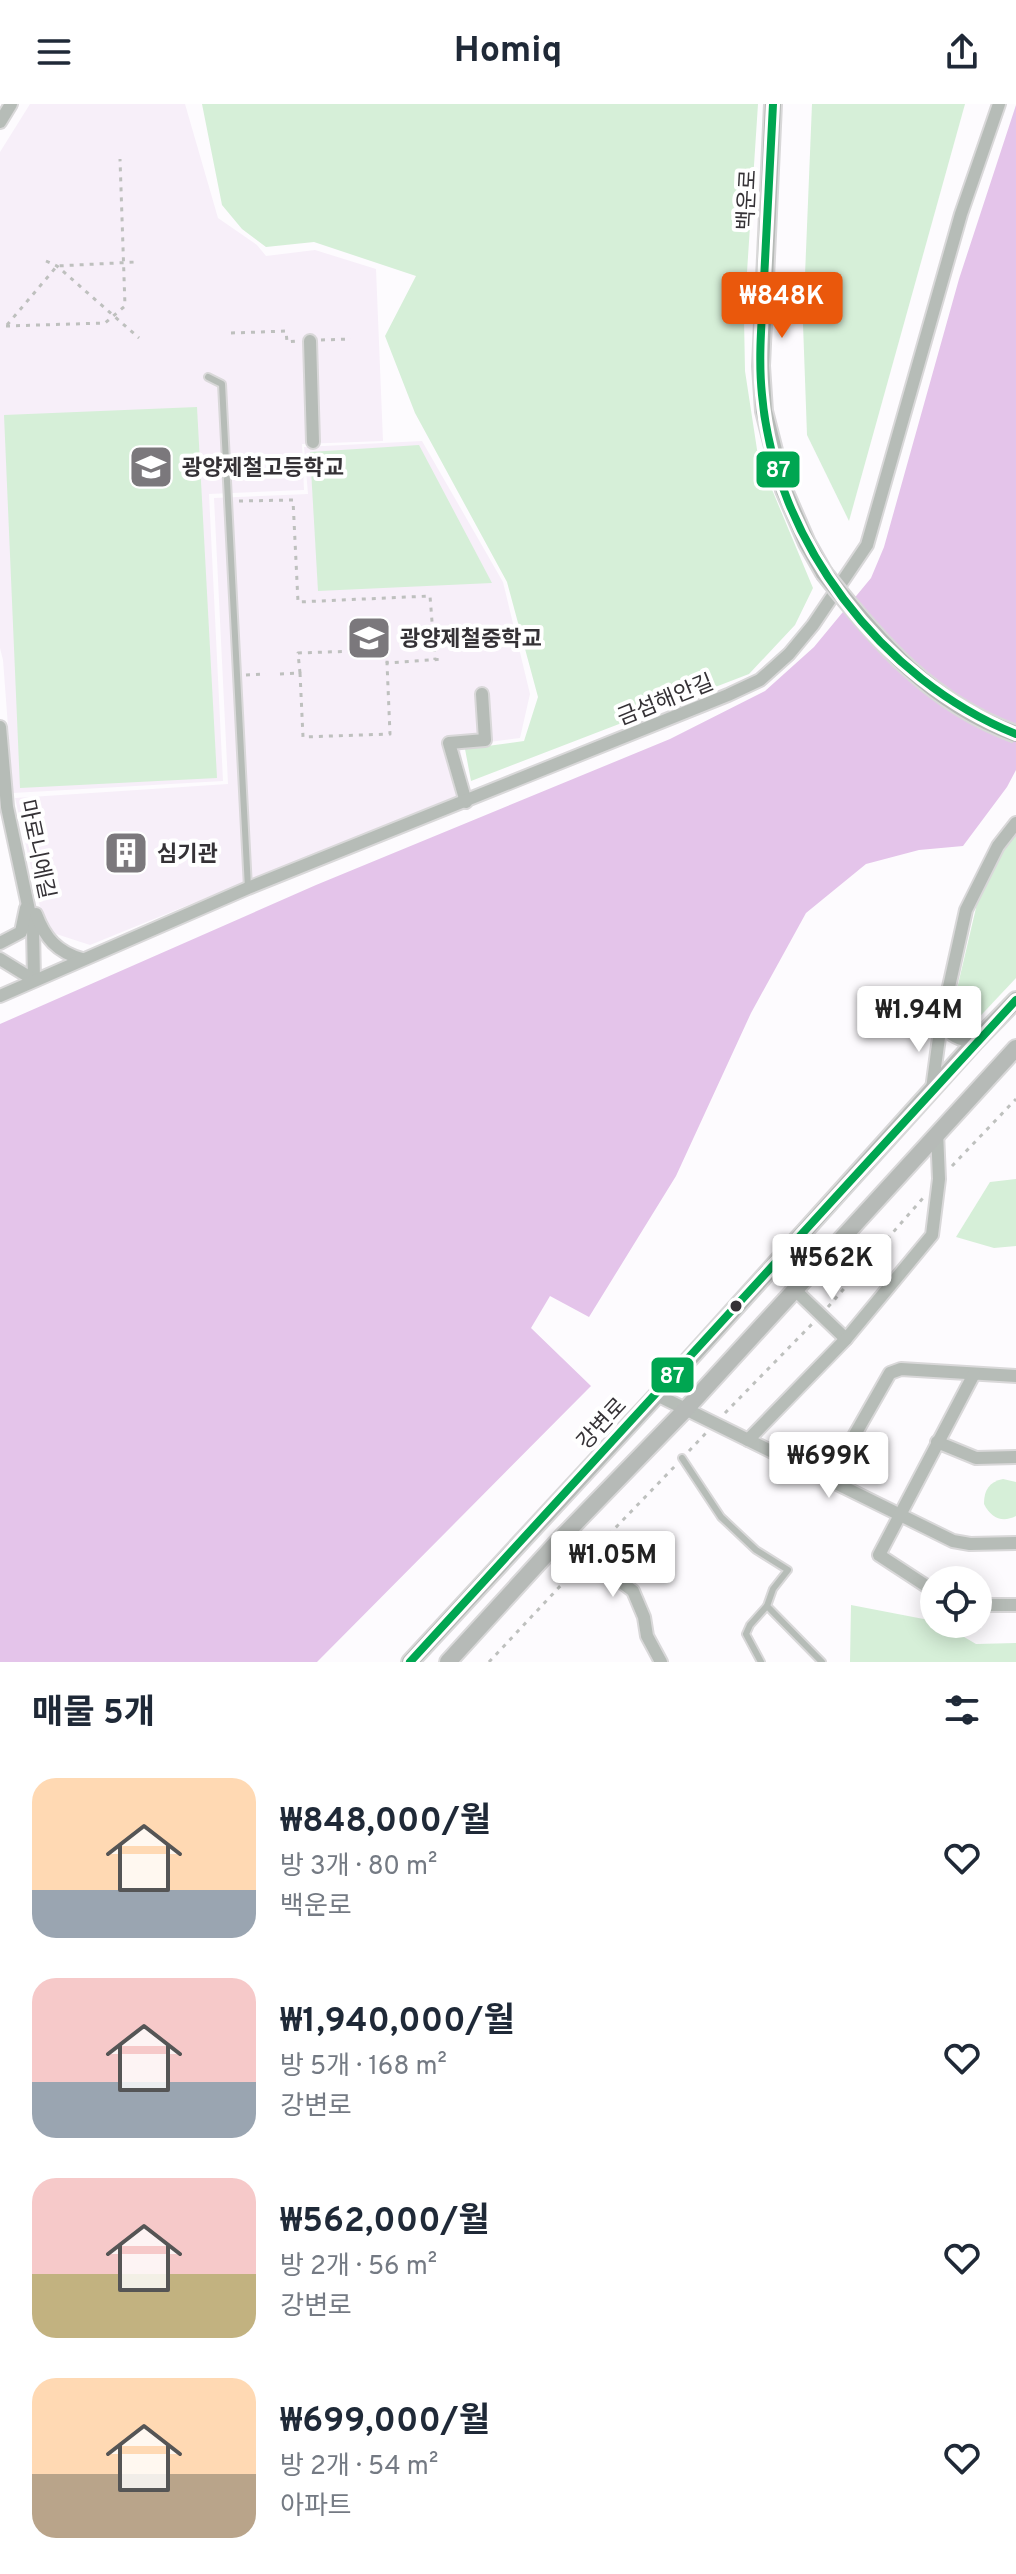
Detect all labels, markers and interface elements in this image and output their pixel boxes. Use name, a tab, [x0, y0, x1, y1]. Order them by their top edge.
text: Homiq	[454, 29, 562, 75]
icon: menu	[32, 30, 76, 74]
icon: share	[940, 30, 984, 74]
street label: 백운로	[733, 169, 764, 231]
pin: ₩848K	[726, 272, 838, 340]
text: ₩848K	[740, 281, 824, 314]
school or university icon: 광양제철고등학교	[127, 443, 175, 491]
line badge: 87	[755, 450, 801, 489]
place label: 광양제철고등학교	[182, 456, 344, 483]
text: 87	[765, 458, 791, 485]
school or university icon: 광양제철중학교	[345, 614, 393, 662]
place label: 광양제철중학교	[400, 627, 542, 654]
street label: 금섬해안길	[614, 670, 718, 733]
street label: 마로니에길	[12, 797, 59, 902]
building icon: 심기관	[102, 829, 150, 877]
place label: 심기관	[157, 842, 218, 869]
pin: ₩1.94M	[854, 986, 984, 1054]
text: ₩1.94M	[875, 995, 963, 1028]
pin: ₩562K	[776, 1234, 888, 1302]
text: ₩562K	[790, 1243, 874, 1276]
unlabelled marker	[728, 1298, 744, 1314]
line badge: 87	[650, 1356, 695, 1394]
text: 87	[659, 1364, 685, 1391]
street label: 강변로	[572, 1393, 633, 1456]
pin: ₩699K	[773, 1432, 885, 1500]
text: ₩699K	[787, 1441, 871, 1474]
pin: ₩1.05M	[548, 1531, 678, 1599]
text: ₩1.05M	[569, 1540, 657, 1573]
map controls	[920, 1566, 992, 1638]
button: locate	[920, 1566, 992, 1638]
icon: filters	[940, 1688, 984, 1732]
text: 매물 5개	[32, 1693, 155, 1736]
text: ₩848,000/월	[280, 1801, 491, 1844]
icon: home	[96, 1810, 192, 1906]
icon: heart	[940, 1836, 984, 1880]
text: 방 3개 · 80 m²	[280, 1851, 438, 1884]
text: 백운로	[280, 1891, 352, 1924]
text: ₩1,940,000/월	[280, 2001, 515, 2044]
icon: home	[96, 2010, 192, 2106]
icon: heart	[940, 2036, 984, 2080]
text: 방 5개 · 168 m²	[280, 2051, 447, 2084]
text: 강변로	[280, 2091, 352, 2124]
text: ₩562,000/월	[280, 2201, 490, 2244]
icon: home	[96, 2210, 192, 2306]
icon: heart	[940, 2236, 984, 2280]
text: 방 2개 · 56 m²	[280, 2251, 437, 2284]
text: 강변로	[280, 2291, 352, 2324]
text: ₩699,000/월	[280, 2401, 490, 2444]
icon: home	[96, 2410, 192, 2506]
icon: heart	[940, 2436, 984, 2480]
text: 방 2개 · 54 m²	[280, 2451, 438, 2484]
text: 아파트	[280, 2491, 352, 2524]

